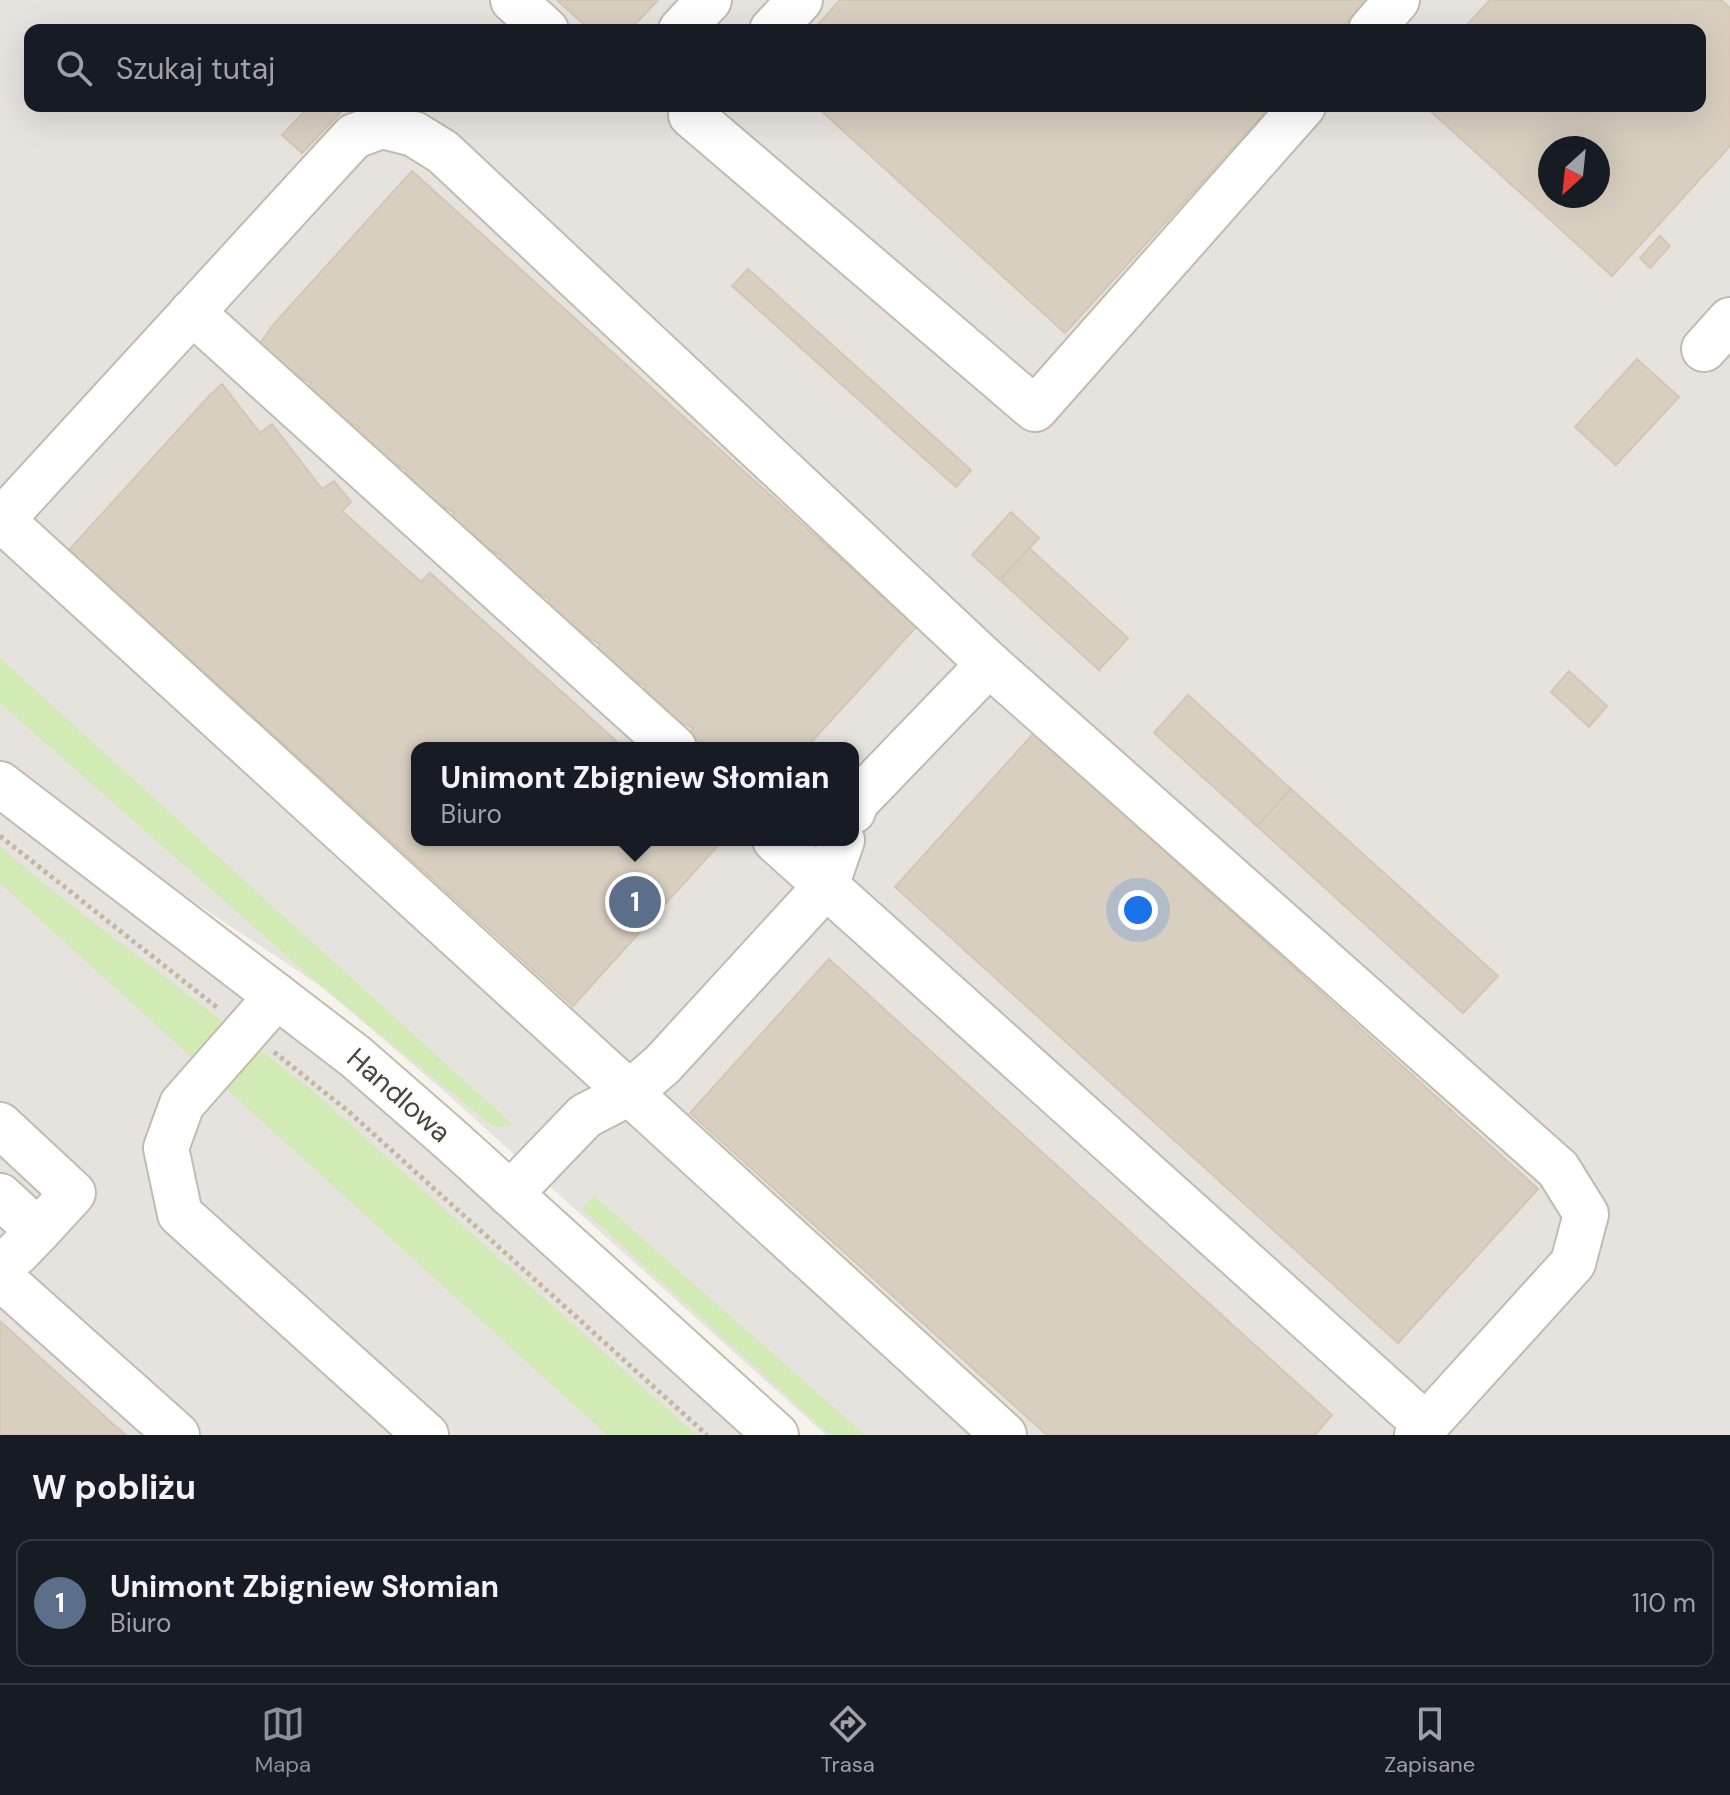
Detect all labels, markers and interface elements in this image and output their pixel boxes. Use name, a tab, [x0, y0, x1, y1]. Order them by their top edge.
search box	[24, 24, 1706, 112]
icon: search	[52, 46, 96, 90]
text: Szukaj tutaj	[116, 49, 275, 88]
north arrow	[1538, 136, 1610, 208]
popup	[411, 742, 859, 846]
text: Unimont Zbigniew Słomian	[440, 758, 830, 797]
text: Biuro	[440, 797, 502, 831]
pin: 1	[609, 872, 661, 932]
your location	[1118, 890, 1158, 930]
street label: Handlowa	[339, 1039, 459, 1150]
text: W pobliżu	[32, 1465, 196, 1510]
text: Unimont Zbigniew Słomian	[110, 1567, 499, 1606]
text: 1	[55, 1586, 65, 1620]
text: 110 m	[1632, 1586, 1696, 1620]
text: Biuro	[110, 1606, 171, 1640]
tab: Mapa	[255, 1702, 311, 1779]
tab: Trasa	[820, 1702, 875, 1779]
tab: Zapisane	[1384, 1702, 1475, 1779]

